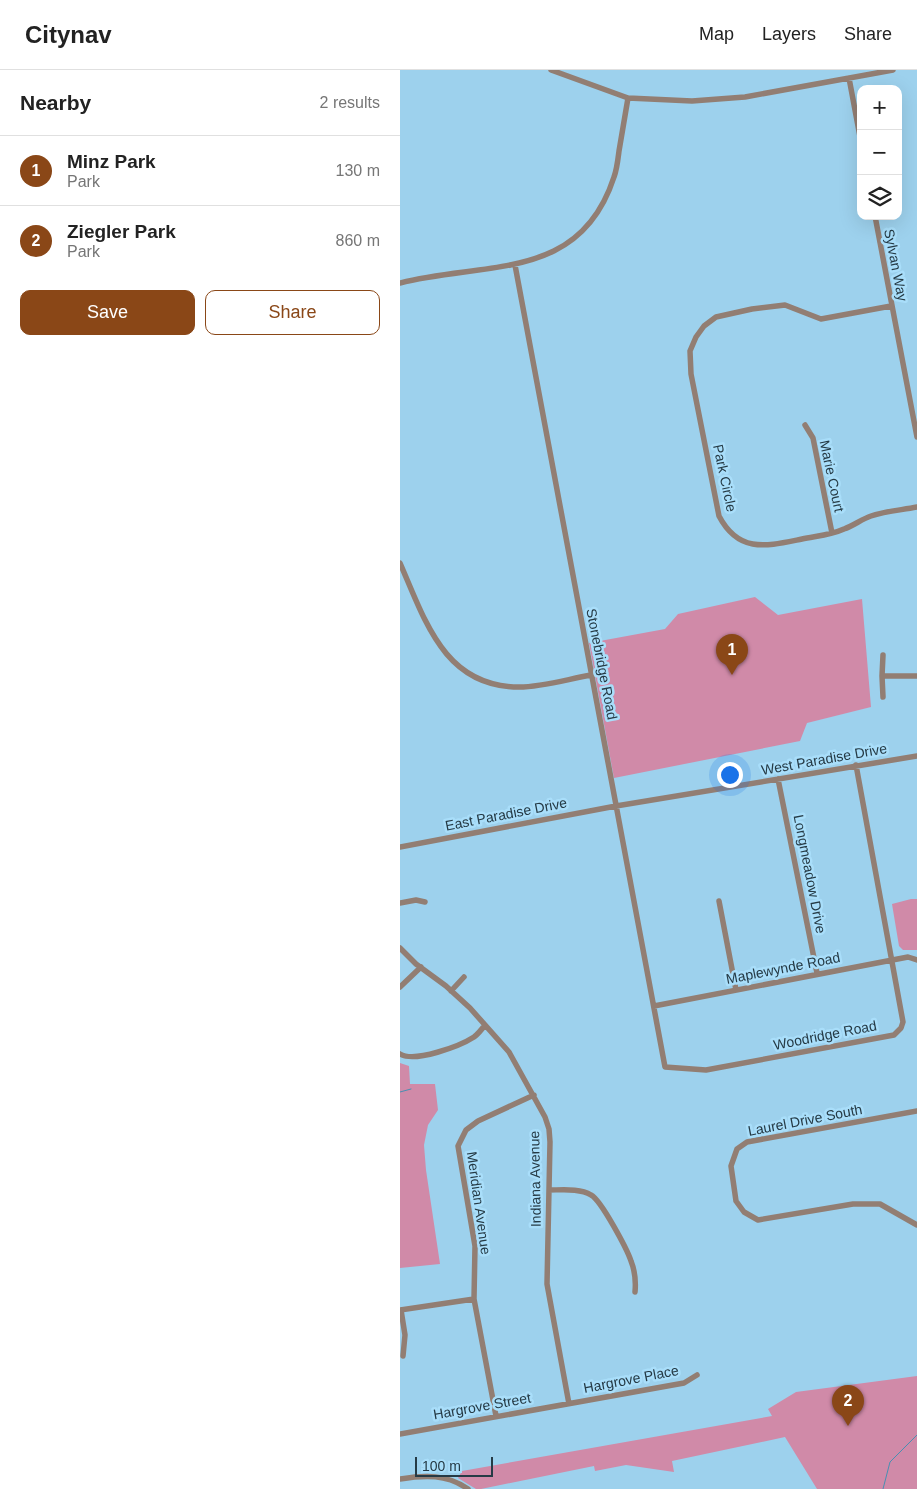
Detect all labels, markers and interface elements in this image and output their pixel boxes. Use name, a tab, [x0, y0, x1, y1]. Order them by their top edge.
text: Citynav	[25, 21, 112, 48]
text: Map	[699, 24, 734, 44]
text: Layers	[762, 24, 816, 44]
text: Share	[844, 24, 892, 44]
map controls	[857, 85, 902, 220]
button: +	[857, 85, 902, 130]
text: Nearby	[20, 91, 91, 114]
text: 2 results	[320, 94, 380, 111]
button: −	[857, 130, 902, 175]
text: Minz Park	[67, 151, 156, 172]
text: 1	[32, 162, 40, 179]
text: 130 m	[336, 162, 380, 179]
text: Park	[67, 173, 100, 190]
button: layers	[857, 175, 902, 220]
text: Ziegler Park	[67, 221, 176, 242]
street label: Sylvan Way	[881, 227, 911, 303]
text: 2	[32, 232, 40, 249]
text: 860 m	[336, 232, 380, 249]
text: Park	[67, 243, 100, 260]
button: Save	[20, 290, 195, 335]
button: Share	[205, 290, 380, 335]
street label: Marie Court	[817, 439, 847, 514]
street label: Park Circle	[710, 443, 740, 513]
street label: Stonebridge Road	[583, 607, 621, 721]
pin: 1	[716, 634, 748, 675]
street label: West Paradise Drive	[760, 740, 888, 778]
your location	[717, 762, 743, 788]
street label: East Paradise Drive	[444, 794, 568, 834]
street label: Longmeadow Drive	[791, 813, 829, 935]
street label: Maplewynde Road	[725, 949, 841, 987]
street label: Woodridge Road	[772, 1017, 878, 1053]
street label: Laurel Drive South	[747, 1101, 863, 1139]
street label: Indiana Avenue	[526, 1131, 544, 1227]
street label: Meridian Avenue	[464, 1150, 494, 1256]
street label: Hargrove Place	[582, 1362, 680, 1396]
pin: 2	[832, 1385, 864, 1426]
street label: Hargrove Street	[432, 1390, 532, 1422]
scale bar	[415, 1454, 492, 1477]
text: 100 m	[422, 1458, 461, 1474]

